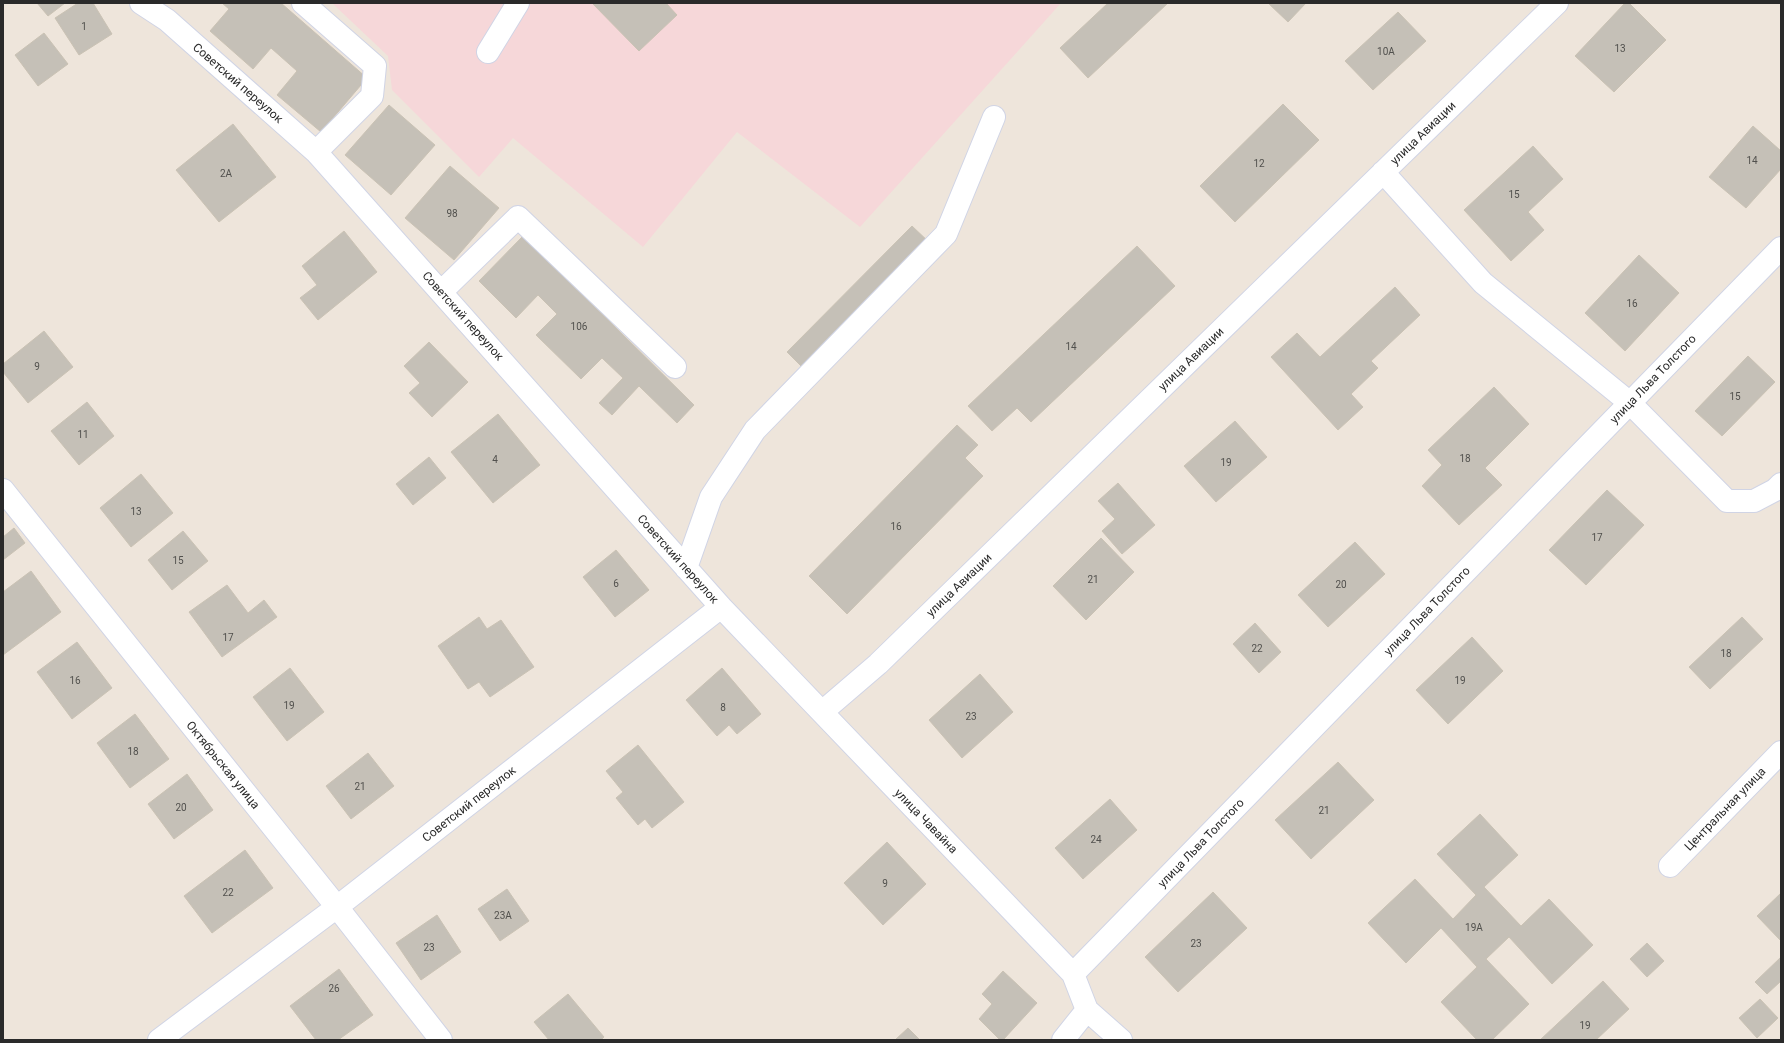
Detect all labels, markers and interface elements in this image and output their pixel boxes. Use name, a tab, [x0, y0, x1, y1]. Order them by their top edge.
house number: 1	[81, 21, 87, 32]
street label: Советский переулок	[190, 40, 286, 126]
house number: 13	[1614, 43, 1626, 54]
house number: 10А	[1377, 46, 1395, 57]
street label: улица Авиации	[1388, 98, 1458, 168]
house number: 14	[1746, 155, 1758, 166]
house number: 12	[1253, 158, 1265, 169]
house number: 2А	[220, 168, 233, 179]
house number: 15	[1508, 189, 1520, 200]
house number: 98	[446, 208, 458, 219]
street label: Советский переулок	[419, 269, 507, 364]
house number: 16	[1626, 298, 1638, 309]
house number: 106	[571, 321, 588, 332]
street label: улица Авиации	[1156, 324, 1226, 394]
street label: улица Льва Толстого	[1607, 332, 1699, 426]
house number: 14	[1065, 341, 1077, 352]
house number: 9	[34, 361, 40, 372]
house number: 15	[1729, 391, 1741, 402]
house number: 11	[77, 429, 89, 440]
house number: 18	[1459, 453, 1471, 464]
house number: 4	[492, 454, 498, 465]
house number: 19	[1220, 457, 1232, 468]
house number: 13	[130, 506, 142, 517]
street label: Советский переулок	[634, 512, 722, 607]
house number: 16	[890, 521, 902, 532]
house number: 17	[1591, 532, 1603, 543]
street label: улица Авиации	[924, 550, 994, 620]
house number: 15	[172, 555, 184, 566]
street label: улица Льва Толстого	[1381, 564, 1473, 658]
house number: 21	[1087, 574, 1099, 585]
house number: 6	[613, 578, 619, 589]
house number: 20	[1335, 579, 1347, 590]
house number: 17	[222, 632, 234, 643]
house number: 22	[1251, 643, 1263, 654]
house number: 18	[1720, 648, 1732, 659]
house number: 16	[69, 675, 81, 686]
house number: 19	[1454, 675, 1466, 686]
house number: 19	[283, 700, 295, 711]
house number: 8	[720, 702, 726, 713]
house number: 23	[965, 711, 977, 722]
street label: Октябрьская улица	[183, 718, 263, 812]
house number: 18	[127, 746, 139, 757]
street label: Советский переулок	[419, 763, 519, 845]
street label: Центральная улица	[1682, 764, 1768, 854]
house number: 21	[354, 781, 366, 792]
street label: улица Чавайна	[892, 786, 960, 856]
street label: улица Льва Толстого	[1155, 796, 1247, 890]
house number: 20	[175, 802, 187, 813]
house number: 21	[1318, 805, 1330, 816]
house number: 24	[1090, 834, 1102, 845]
house number: 9	[882, 878, 888, 889]
house number: 22	[222, 887, 234, 898]
house number: 23А	[494, 910, 512, 921]
house number: 19А	[1465, 922, 1483, 933]
house number: 23	[1190, 938, 1202, 949]
house number: 23	[423, 942, 435, 953]
house number: 26	[328, 983, 340, 994]
house number: 19	[1579, 1020, 1591, 1031]

